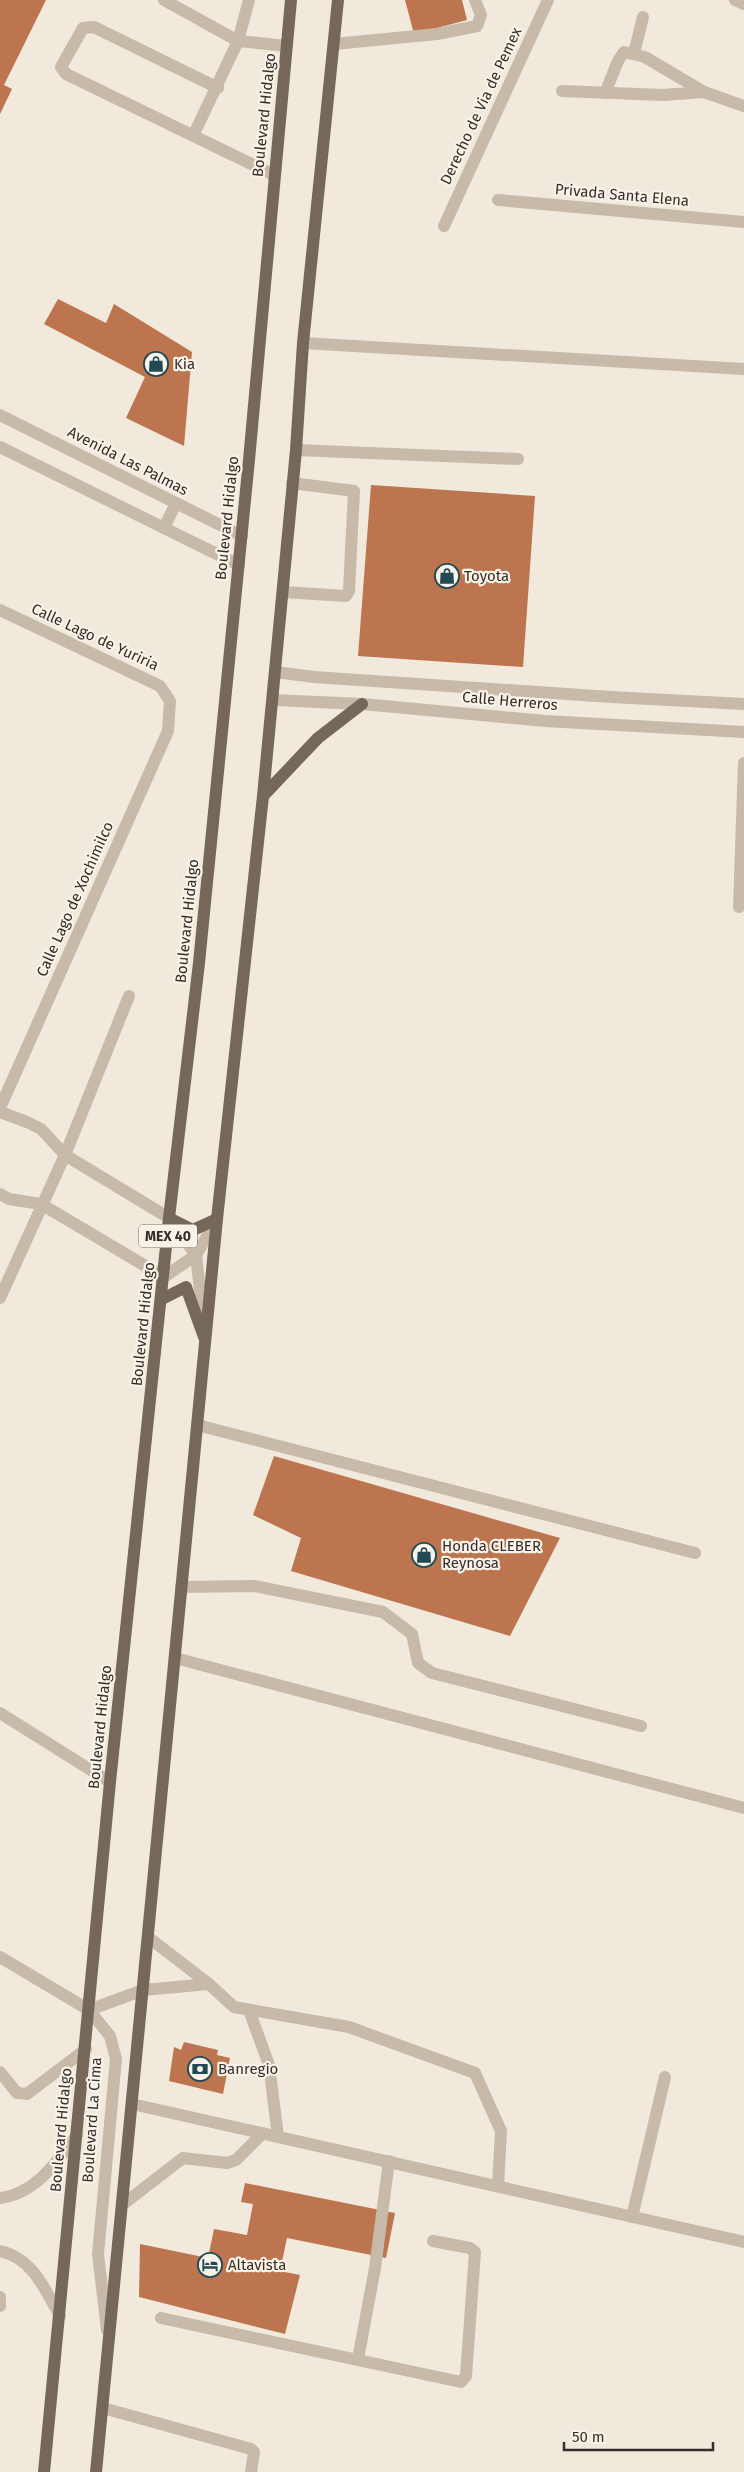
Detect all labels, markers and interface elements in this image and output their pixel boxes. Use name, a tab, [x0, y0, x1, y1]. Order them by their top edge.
street label: Derecho de Via de Pemex	[437, 24, 526, 188]
street label: Boulevard Hidalgo	[249, 52, 279, 178]
street label: Privada Santa Elena	[554, 180, 690, 210]
shop icon: Kia	[143, 351, 169, 377]
place label: Kia	[174, 355, 195, 373]
street label: Avenida Las Palmas	[65, 423, 191, 499]
street label: Boulevard Hidalgo	[212, 455, 242, 581]
shop icon: Toyota	[434, 563, 460, 589]
place label: Toyota	[464, 567, 509, 585]
street label: Calle Lago de Yuriria	[29, 600, 161, 674]
street label: Calle Herreros	[461, 688, 559, 714]
street label: Calle Lago de Xochimilco	[33, 819, 117, 979]
street label: Boulevard Hidalgo	[172, 858, 202, 984]
road number: MEX 40	[139, 1224, 197, 1248]
street label: Boulevard Hidalgo	[128, 1261, 158, 1387]
place label: Honda CLEBER Reynosa	[442, 1537, 541, 1572]
shop icon: Honda CLEBER Reynosa	[411, 1542, 437, 1568]
street label: Boulevard Hidalgo	[85, 1664, 115, 1790]
bank icon: Banregio	[187, 2056, 213, 2082]
street label: Boulevard La Cima	[79, 2057, 105, 2183]
place label: Banregio	[218, 2060, 278, 2078]
street label: Boulevard Hidalgo	[47, 2067, 75, 2193]
hotel icon: Altavista	[197, 2252, 223, 2278]
place label: Altavista	[228, 2256, 286, 2274]
scale bar	[564, 2420, 713, 2452]
text: 50 m	[572, 2428, 605, 2446]

